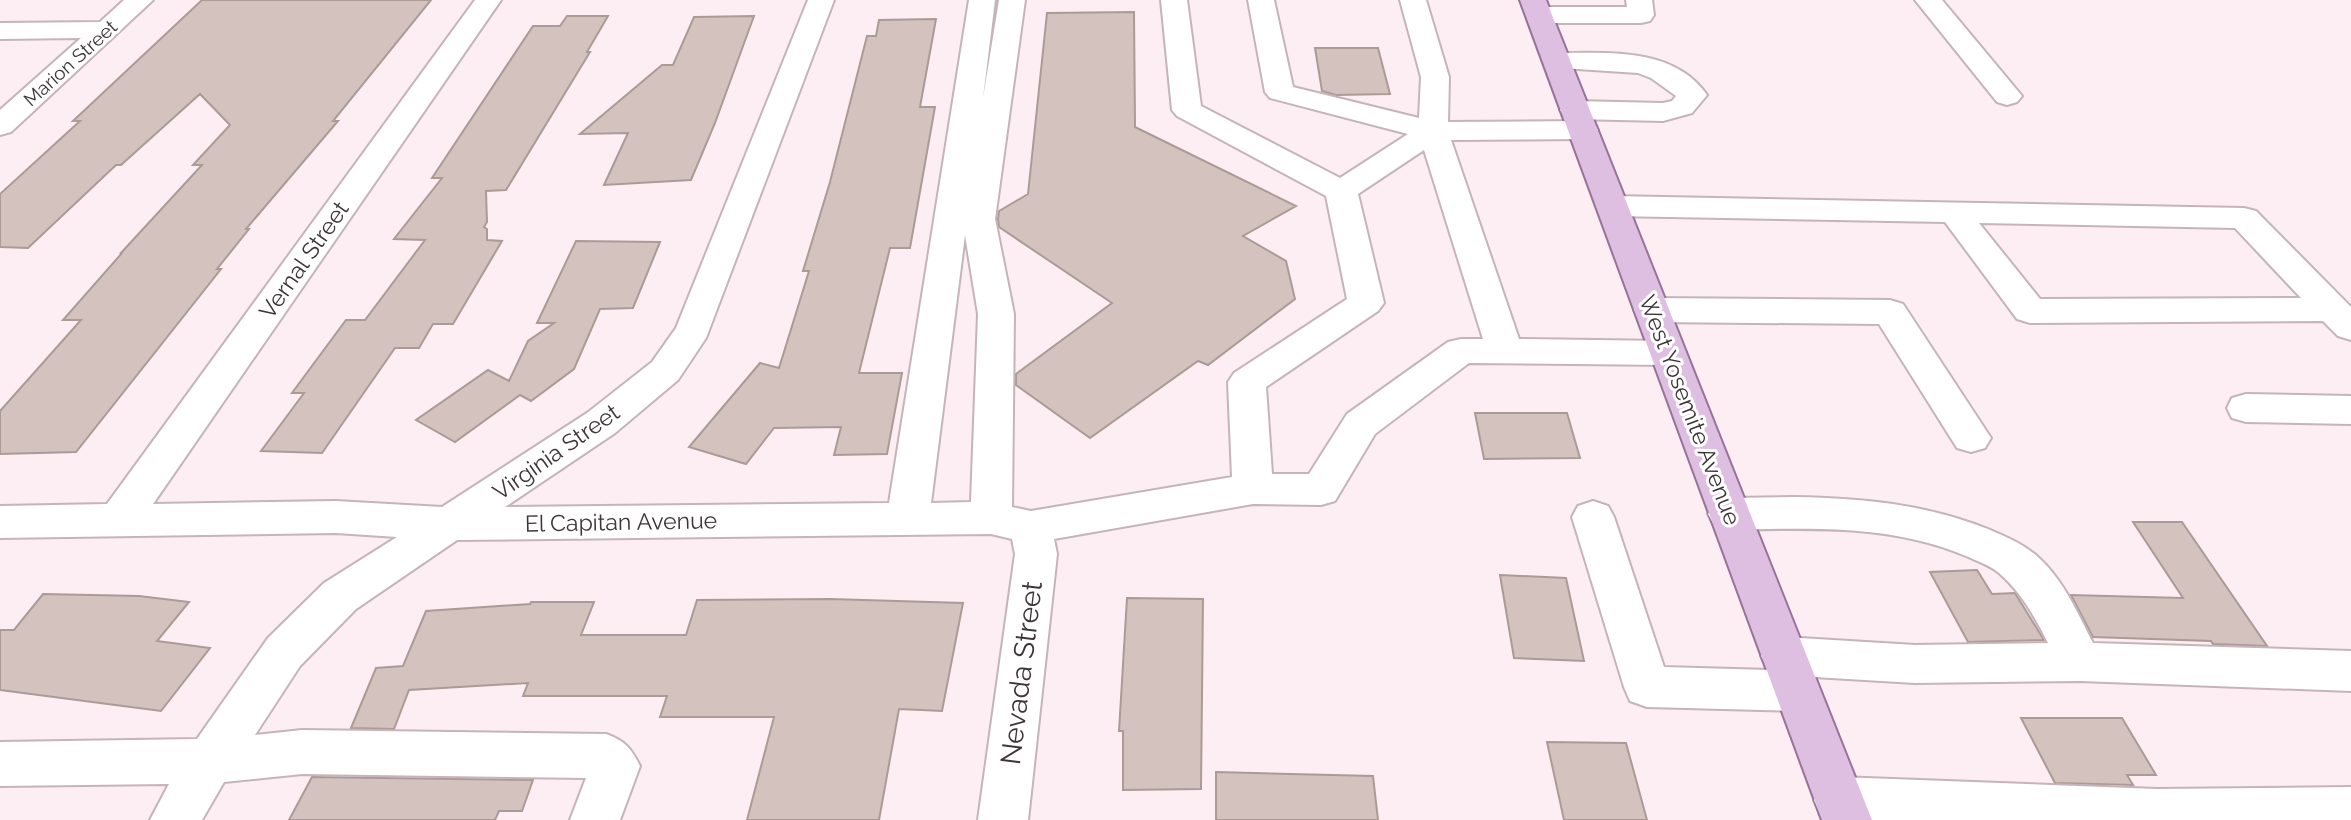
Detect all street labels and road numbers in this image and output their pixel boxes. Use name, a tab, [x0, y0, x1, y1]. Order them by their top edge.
street label: Marion Street	[19, 15, 122, 111]
street label: Vernal Street	[253, 196, 354, 323]
street label: West Yosemite Avenue	[1634, 291, 1747, 529]
street label: Virginia Street	[487, 398, 624, 505]
street label: El Capitan Avenue	[525, 506, 717, 537]
street label: Nevada Street	[994, 579, 1049, 767]

